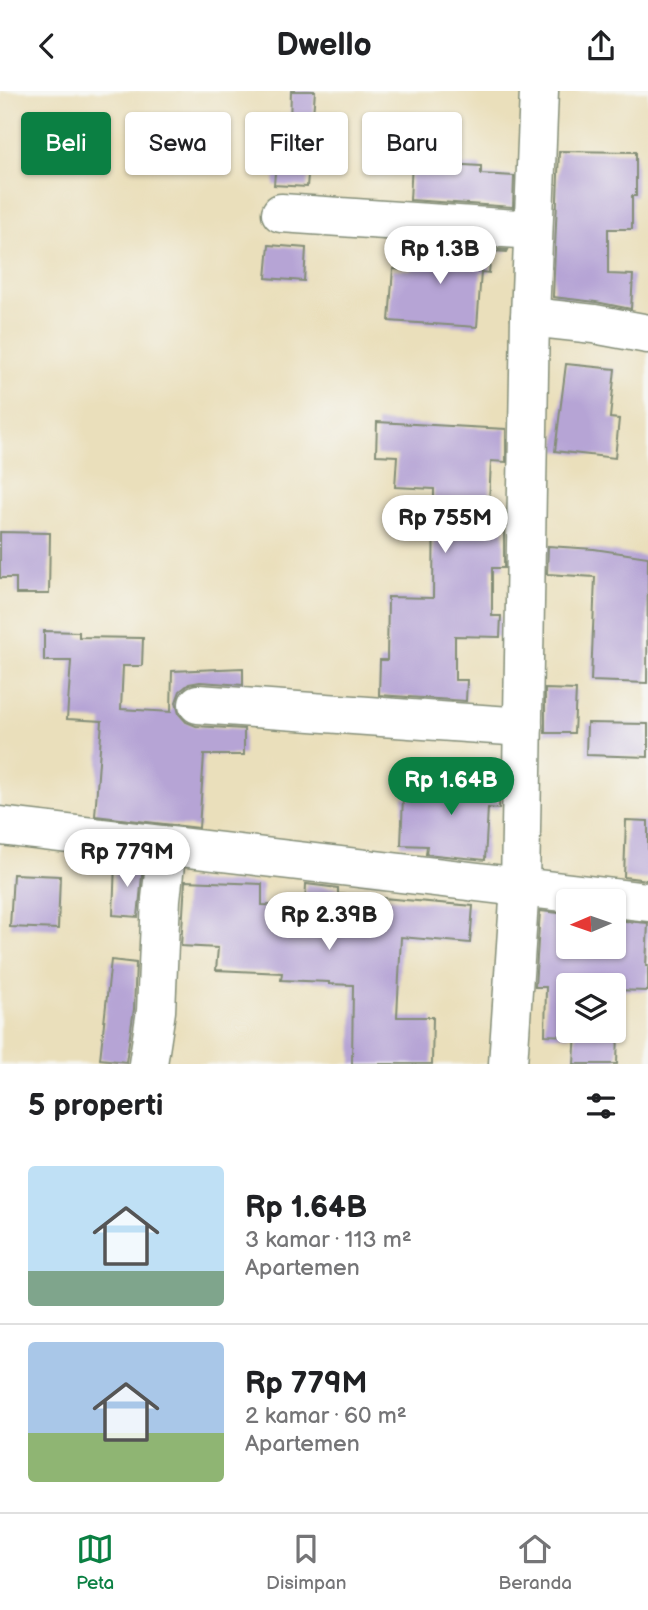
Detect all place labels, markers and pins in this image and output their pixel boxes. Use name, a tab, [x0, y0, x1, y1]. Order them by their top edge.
pin: Rp 1.3B	[375, 227, 505, 286]
pin: Rp 755M	[380, 496, 510, 555]
pin: Rp 1.64B	[379, 757, 523, 817]
pin: Rp 779M	[62, 829, 192, 889]
pin: Rp 2.39B	[257, 893, 401, 952]

